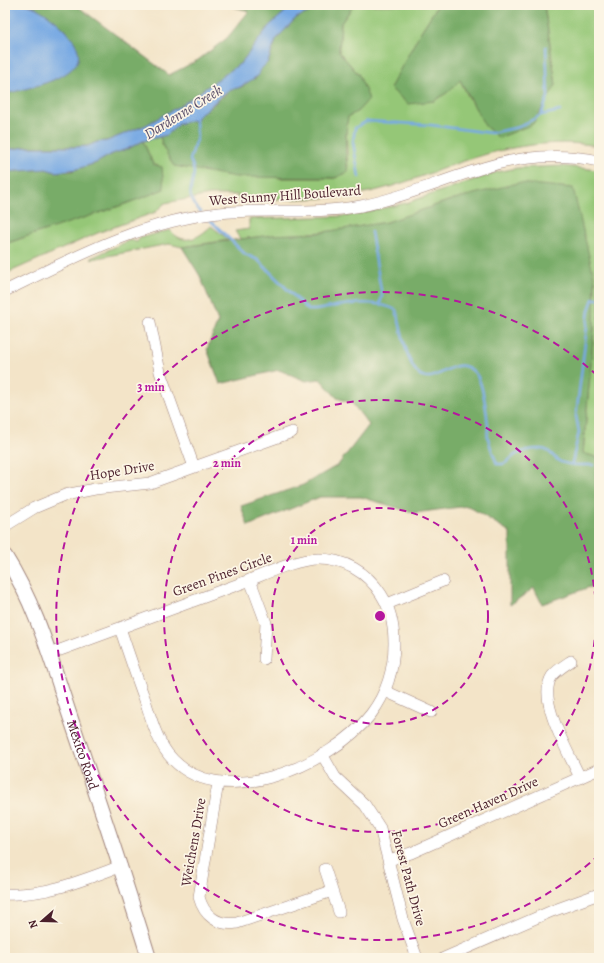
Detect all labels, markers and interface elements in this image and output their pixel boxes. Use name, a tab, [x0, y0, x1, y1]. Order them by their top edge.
water label: Dardenne Creek	[140, 80, 226, 144]
street label: West Sunny Hill Boulevard	[208, 181, 362, 210]
text: 3 min	[137, 379, 165, 395]
text: 2 min	[213, 455, 241, 471]
street label: Hope Drive	[88, 456, 156, 485]
text: 1 min	[291, 532, 318, 548]
street label: Green Pines Circle	[170, 548, 274, 601]
centre of rings	[373, 609, 387, 623]
street label: Mexico Road	[62, 717, 103, 793]
street label: Green Haven Drive	[435, 772, 541, 833]
street label: Weichens Drive	[176, 796, 211, 889]
street label: Forest Path Drive	[387, 828, 430, 928]
north arrow	[22, 901, 62, 941]
text: N	[25, 918, 41, 931]

